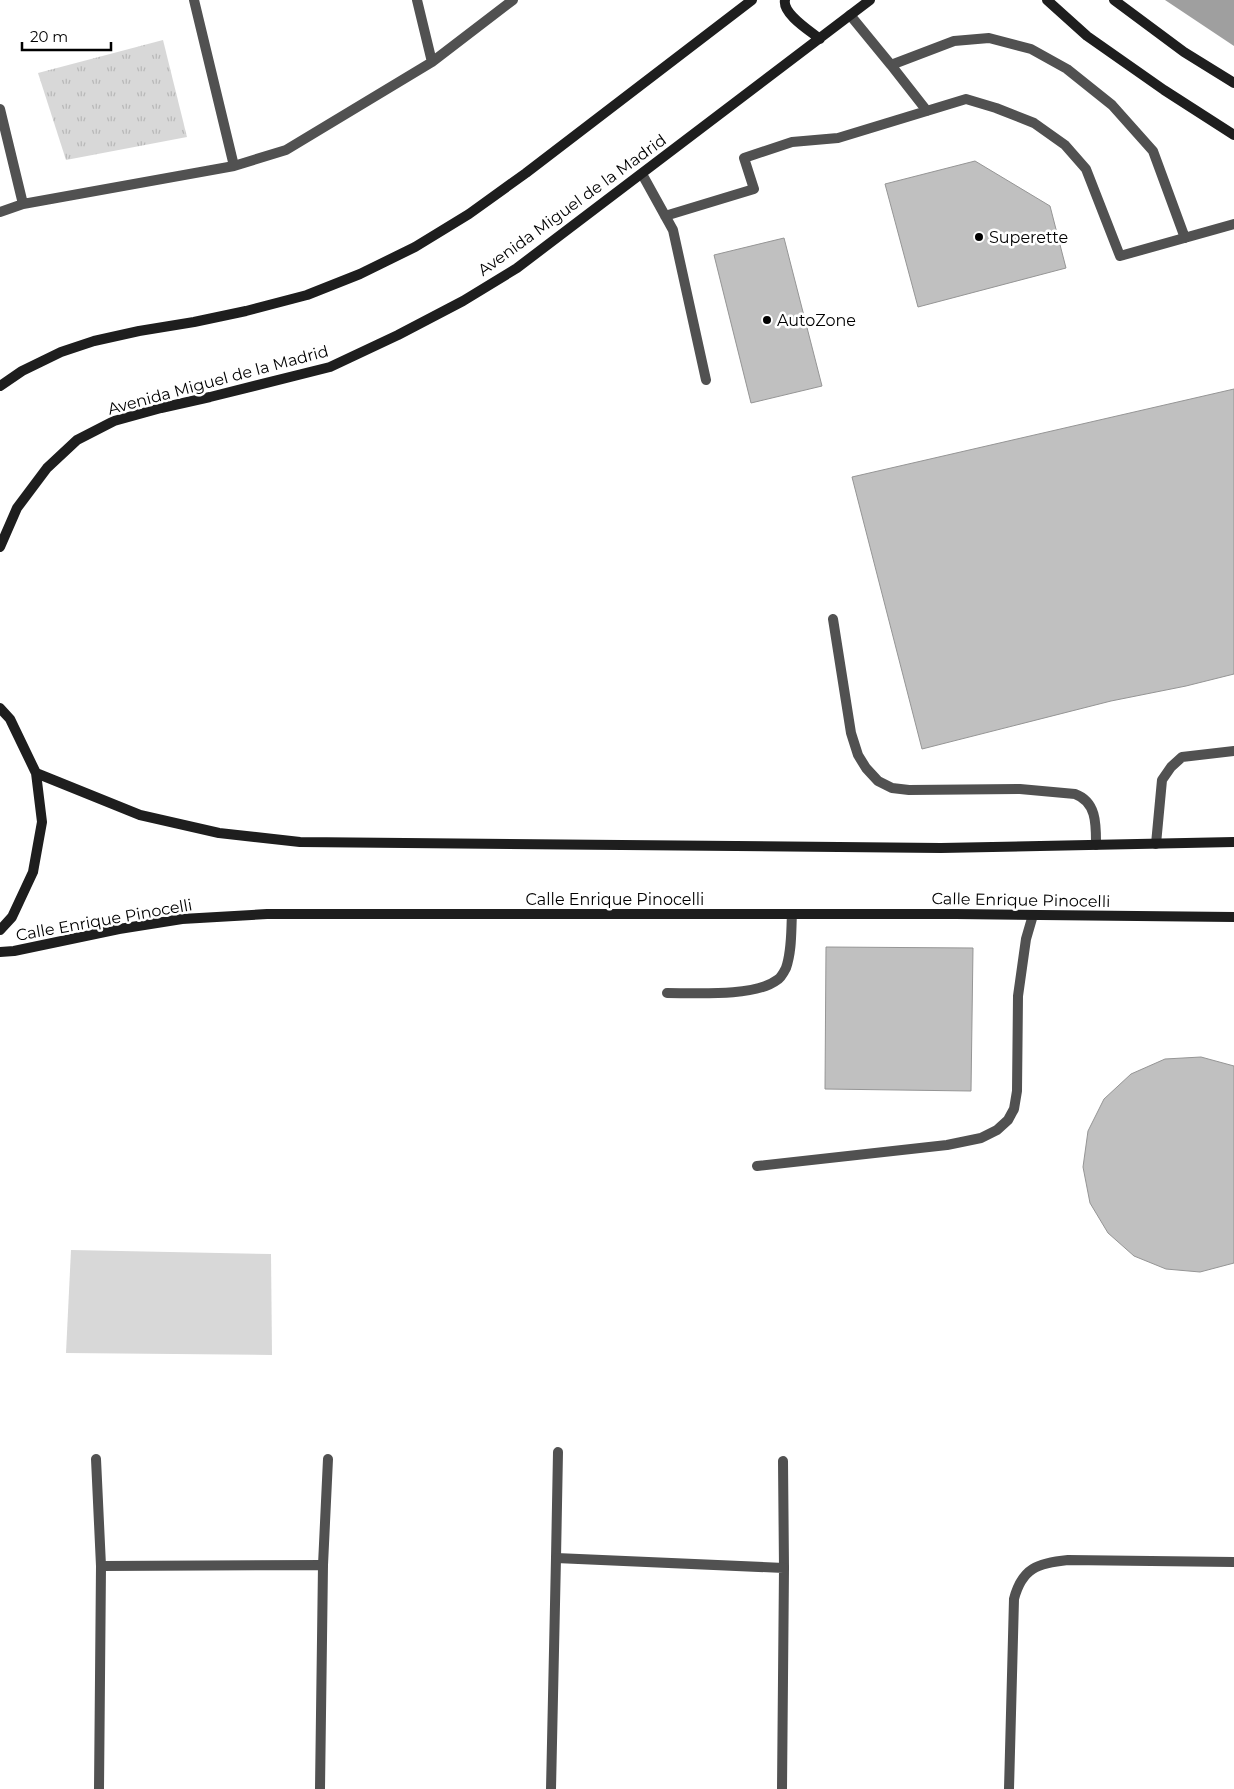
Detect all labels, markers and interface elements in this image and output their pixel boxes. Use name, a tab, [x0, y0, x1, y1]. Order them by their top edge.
scale bar	[22, 20, 111, 52]
text: 20 m	[30, 27, 68, 46]
street label: Avenida Miguel de la Madrid	[474, 130, 670, 280]
place label: Superette	[989, 228, 1068, 247]
marker: Superette	[973, 231, 985, 243]
place label: AutoZone	[777, 311, 856, 330]
marker: AutoZone	[761, 314, 773, 326]
street label: Avenida Miguel de la Madrid	[105, 341, 331, 419]
street label: Calle Enrique Pinocelli	[931, 889, 1111, 911]
street label: Calle Enrique Pinocelli	[526, 890, 704, 909]
street label: Calle Enrique Pinocelli	[14, 895, 194, 945]

